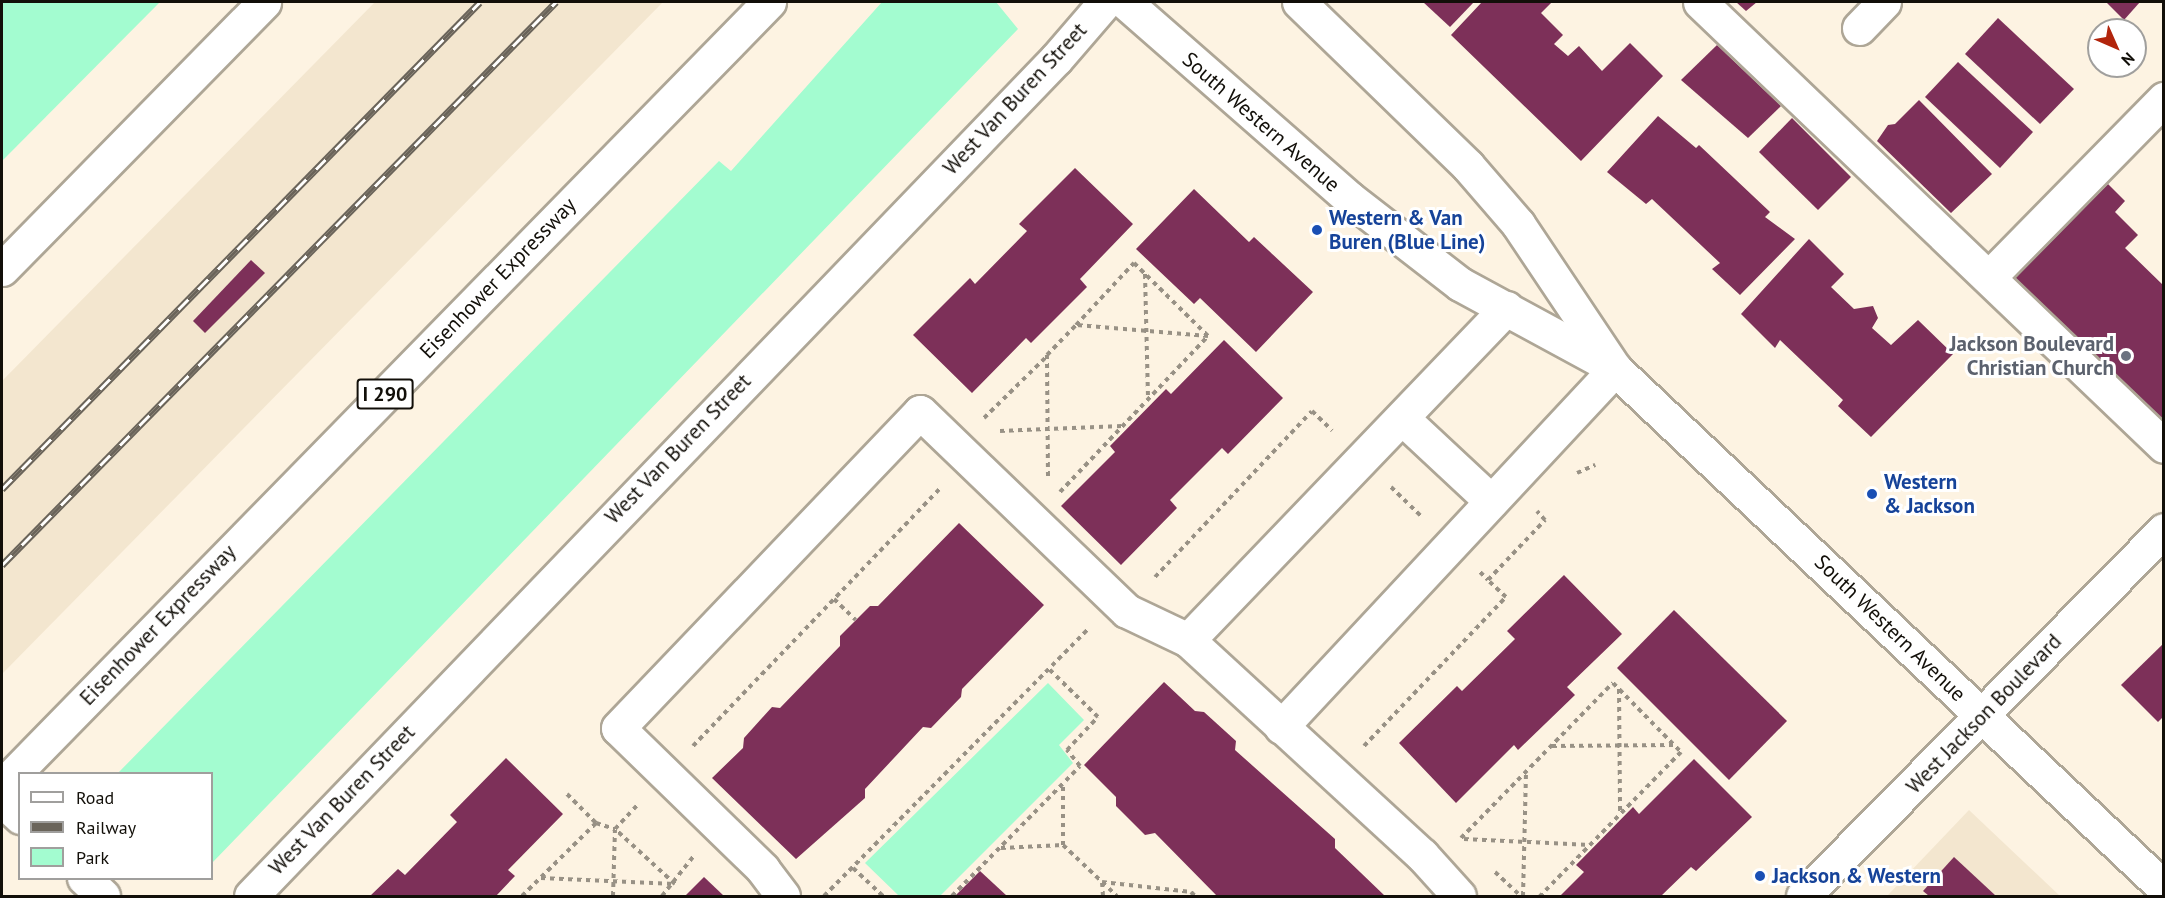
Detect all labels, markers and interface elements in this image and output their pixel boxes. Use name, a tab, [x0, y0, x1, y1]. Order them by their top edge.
street label: West Van Buren Street	[938, 18, 1092, 180]
north arrow	[2087, 18, 2147, 78]
street label: South Western Avenue	[1177, 46, 1345, 198]
text: N	[2118, 49, 2139, 70]
street label: Eisenhower Expressway	[415, 192, 581, 364]
place label: Western & Van Buren (Blue Line)	[1329, 205, 1485, 255]
marker: Western & Van Buren (Blue Line)	[1310, 223, 1324, 237]
place label: Jackson Boulevard Christian Church	[1950, 331, 2114, 381]
marker: Jackson Boulevard Christian Church	[2119, 349, 2133, 363]
street label: West Van Buren Street	[600, 369, 756, 529]
road number: I 290	[356, 377, 414, 411]
place label: Western & Jackson	[1884, 469, 1975, 519]
marker: Western & Jackson	[1865, 487, 1879, 501]
street label: Eisenhower Expressway	[75, 539, 241, 711]
street label: South Western Avenue	[1809, 549, 1971, 707]
street label: West Jackson Boulevard	[1901, 629, 2067, 799]
street label: West Van Buren Street	[264, 720, 420, 880]
legend	[18, 772, 213, 880]
text: Road	[76, 786, 114, 809]
text: Railway	[76, 816, 136, 839]
text: Park	[76, 846, 109, 869]
place label: Jackson & Western	[1772, 863, 1941, 889]
marker: Jackson & Western	[1753, 869, 1767, 883]

